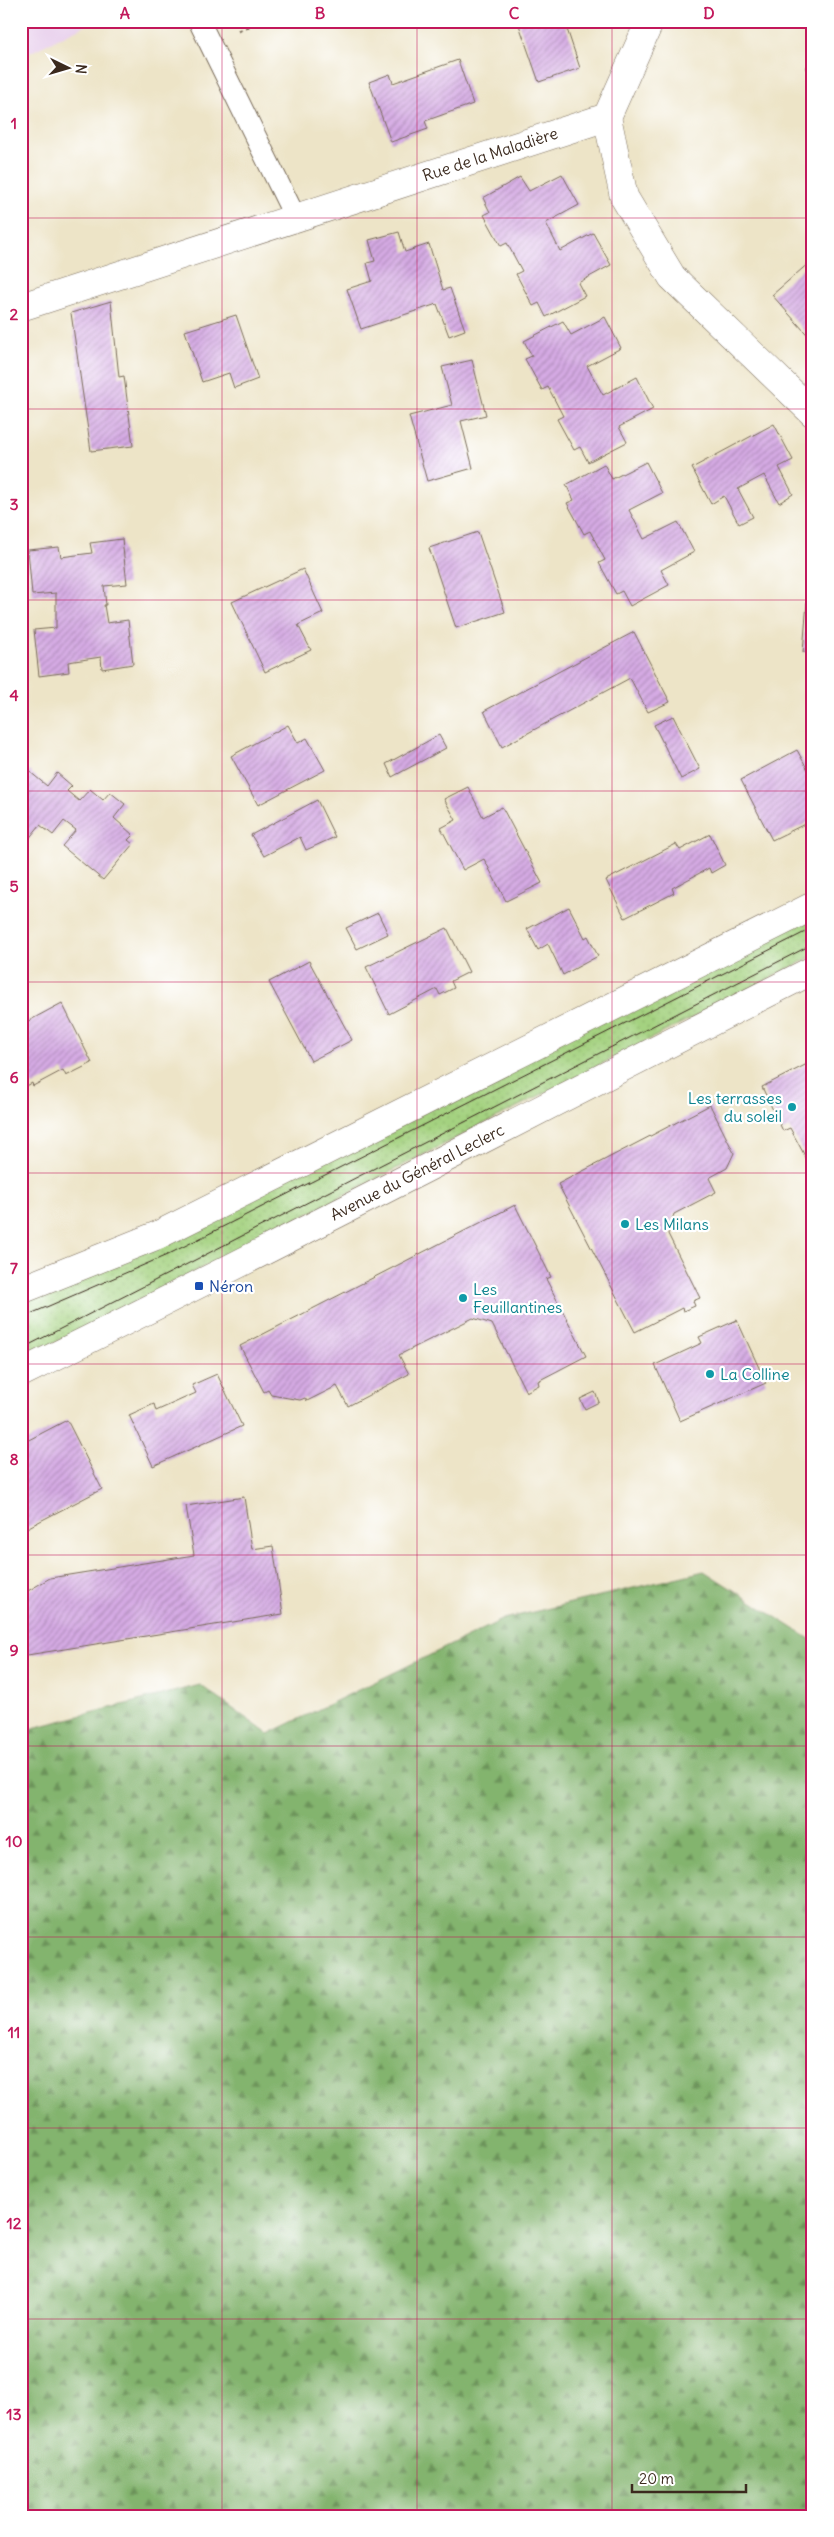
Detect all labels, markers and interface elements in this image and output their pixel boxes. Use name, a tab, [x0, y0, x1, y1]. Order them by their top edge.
text: A	[120, 3, 130, 23]
text: B	[315, 3, 326, 23]
text: C	[509, 3, 520, 23]
text: D	[703, 3, 715, 23]
north arrow	[42, 42, 92, 92]
text: N	[72, 64, 90, 75]
text: 1	[11, 113, 17, 133]
street label: Rue de la Maladière	[420, 123, 560, 185]
text: 2	[10, 304, 19, 324]
text: 3	[9, 494, 19, 514]
text: 4	[9, 685, 19, 705]
text: 5	[9, 876, 19, 896]
text: 6	[9, 1067, 19, 1087]
place label: Les terrasses du soleil	[688, 1088, 782, 1126]
marker: Les terrasses du soleil	[786, 1101, 798, 1113]
street label: Avenue du Général Leclerc	[327, 1119, 507, 1225]
place label: Les Milans	[635, 1214, 709, 1234]
marker: Les Milans	[619, 1218, 631, 1230]
text: 7	[10, 1258, 18, 1278]
place label: Néron	[209, 1276, 253, 1296]
place label: Les Feuillantines	[473, 1279, 562, 1317]
marker: Néron	[193, 1280, 205, 1292]
marker: Les Feuillantines	[457, 1292, 469, 1304]
place label: La Colline	[720, 1364, 790, 1384]
marker: La Colline	[704, 1368, 716, 1380]
text: 8	[9, 1449, 19, 1469]
text: 9	[9, 1640, 19, 1660]
text: 10	[6, 1831, 22, 1851]
text: 11	[8, 2022, 20, 2042]
text: 12	[6, 2213, 22, 2233]
text: 13	[6, 2404, 22, 2424]
scale bar	[632, 2462, 745, 2494]
text: 20 m	[639, 2469, 674, 2488]

